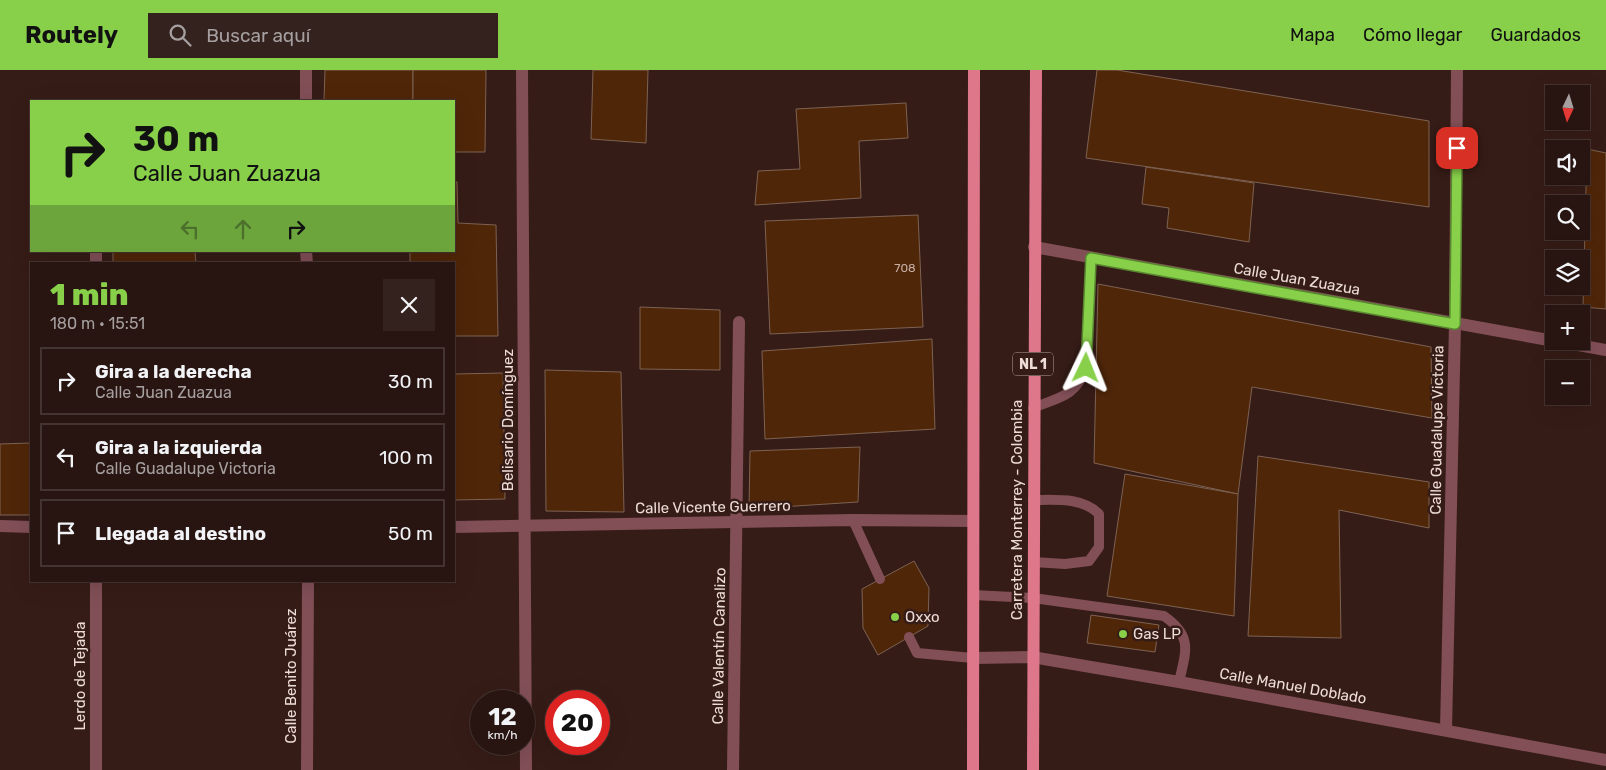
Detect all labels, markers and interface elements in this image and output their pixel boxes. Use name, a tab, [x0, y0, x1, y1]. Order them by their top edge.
search box	[148, 13, 498, 58]
text: Routely	[25, 21, 118, 49]
icon: search	[166, 21, 194, 49]
text: Buscar aquí	[206, 24, 310, 47]
text: Mapa	[1290, 24, 1335, 46]
text: Cómo llegar	[1363, 24, 1462, 46]
text: Guardados	[1490, 24, 1581, 46]
north arrow	[1545, 85, 1590, 130]
map controls	[1545, 85, 1590, 405]
text: 30 m	[133, 118, 219, 160]
icon: right	[50, 120, 115, 185]
pin	[1436, 127, 1478, 169]
icon: arrive	[1443, 134, 1471, 162]
button: sound	[1545, 140, 1590, 185]
text: Calle Juan Zuazua	[133, 160, 321, 187]
button: search	[1545, 195, 1590, 240]
icon: left	[176, 215, 204, 243]
icon: ahead	[229, 215, 257, 243]
icon: right	[282, 215, 310, 243]
button: layers	[1545, 250, 1590, 295]
street label: Calle Juan Zuazua	[1232, 259, 1362, 299]
house number: 708	[894, 261, 916, 275]
text: 1 min	[50, 277, 128, 313]
button: close	[383, 279, 435, 331]
button: +	[1545, 305, 1590, 350]
text: 180 m · 15:51	[50, 314, 145, 333]
position arrow	[1059, 341, 1111, 393]
street label: Calle Guadalupe Victoria	[1427, 345, 1447, 515]
street label: Belisario Domínguez	[499, 349, 517, 491]
road number: NL 1	[1013, 352, 1053, 376]
text: Gira a la derecha	[95, 360, 252, 383]
button: −	[1545, 360, 1590, 405]
icon: right	[52, 367, 80, 395]
text: 30 m	[388, 370, 433, 393]
text: Calle Juan Zuazua	[95, 383, 232, 402]
street label: Carretera Monterrey - Colombia	[1008, 400, 1026, 620]
text: Gira a la izquierda	[95, 436, 262, 459]
icon: left	[52, 443, 80, 471]
text: 100 m	[379, 446, 433, 469]
text: Calle Guadalupe Victoria	[95, 459, 276, 478]
street label: Calle Vicente Guerrero	[635, 497, 791, 517]
icon: arrive	[52, 519, 80, 547]
text: Llegada al destino	[95, 522, 266, 545]
text: 50 m	[388, 522, 433, 545]
street label: Calle Valentín Canalizo	[709, 567, 729, 725]
street label: Calle Benito Juárez	[282, 608, 300, 744]
place label: Oxxo	[905, 608, 940, 626]
marker: Oxxo	[889, 611, 901, 623]
street label: Lerdo de Tejada	[71, 621, 89, 731]
place label: Gas LP	[1133, 625, 1181, 643]
marker: Gas LP	[1117, 628, 1129, 640]
street label: Calle Manuel Doblado	[1218, 664, 1368, 708]
speed limit sign: 20	[545, 690, 610, 755]
text: 12	[488, 702, 517, 731]
text: km/h	[488, 728, 517, 742]

